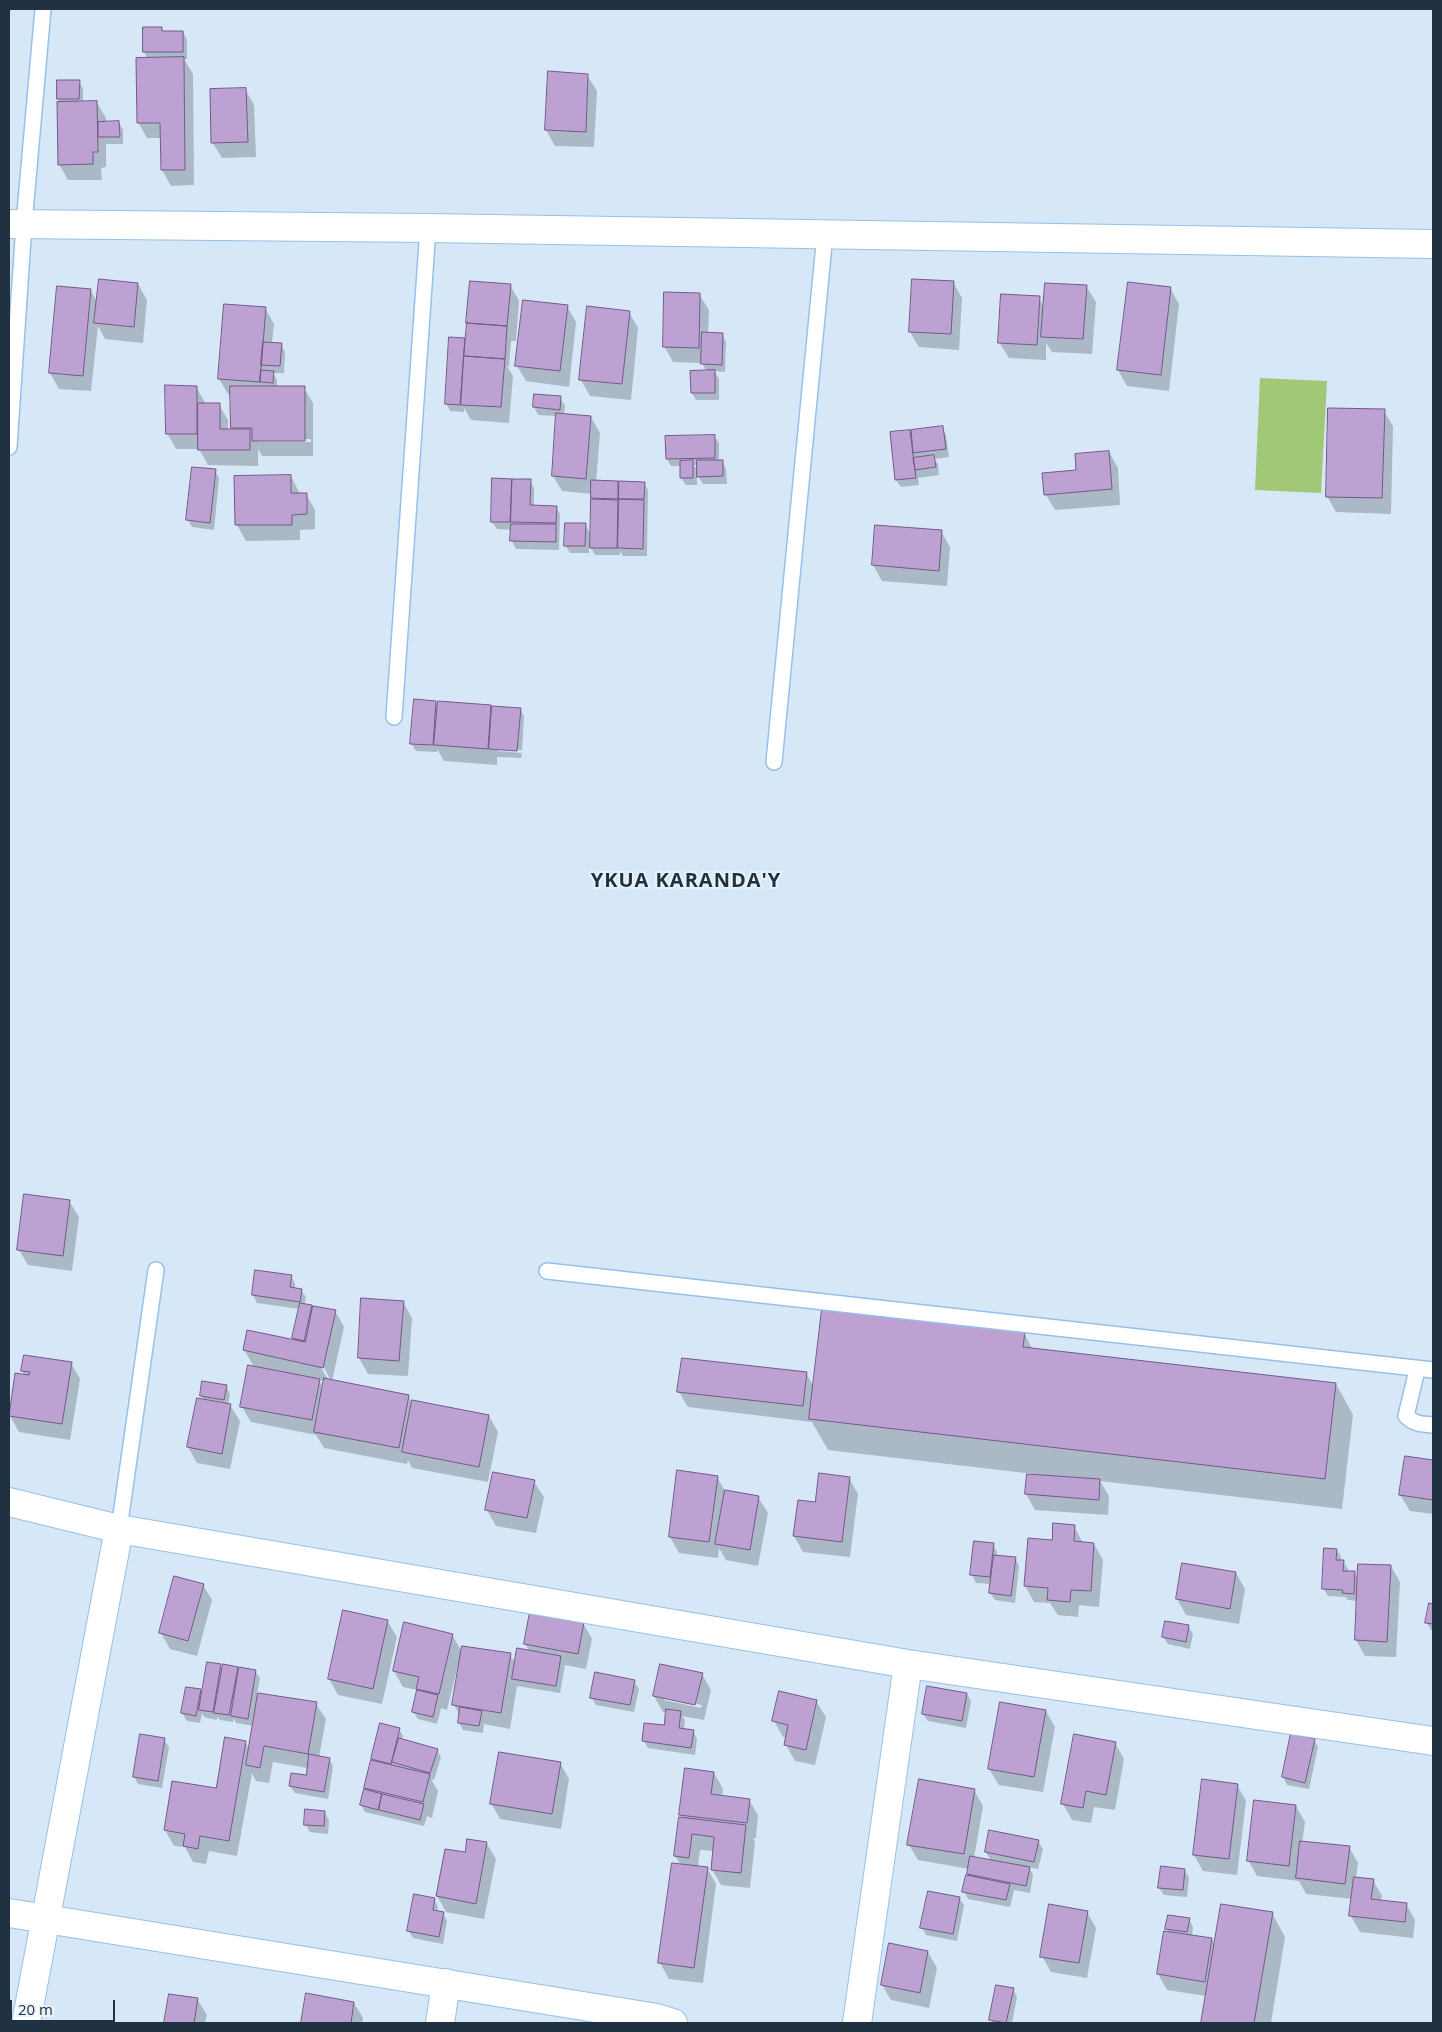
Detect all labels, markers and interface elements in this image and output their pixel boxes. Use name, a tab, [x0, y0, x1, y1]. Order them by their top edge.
district label: YKUA KARANDA'Y	[589, 869, 783, 893]
scale bar	[12, 1990, 118, 2022]
text: 20 m	[18, 1999, 53, 2019]

